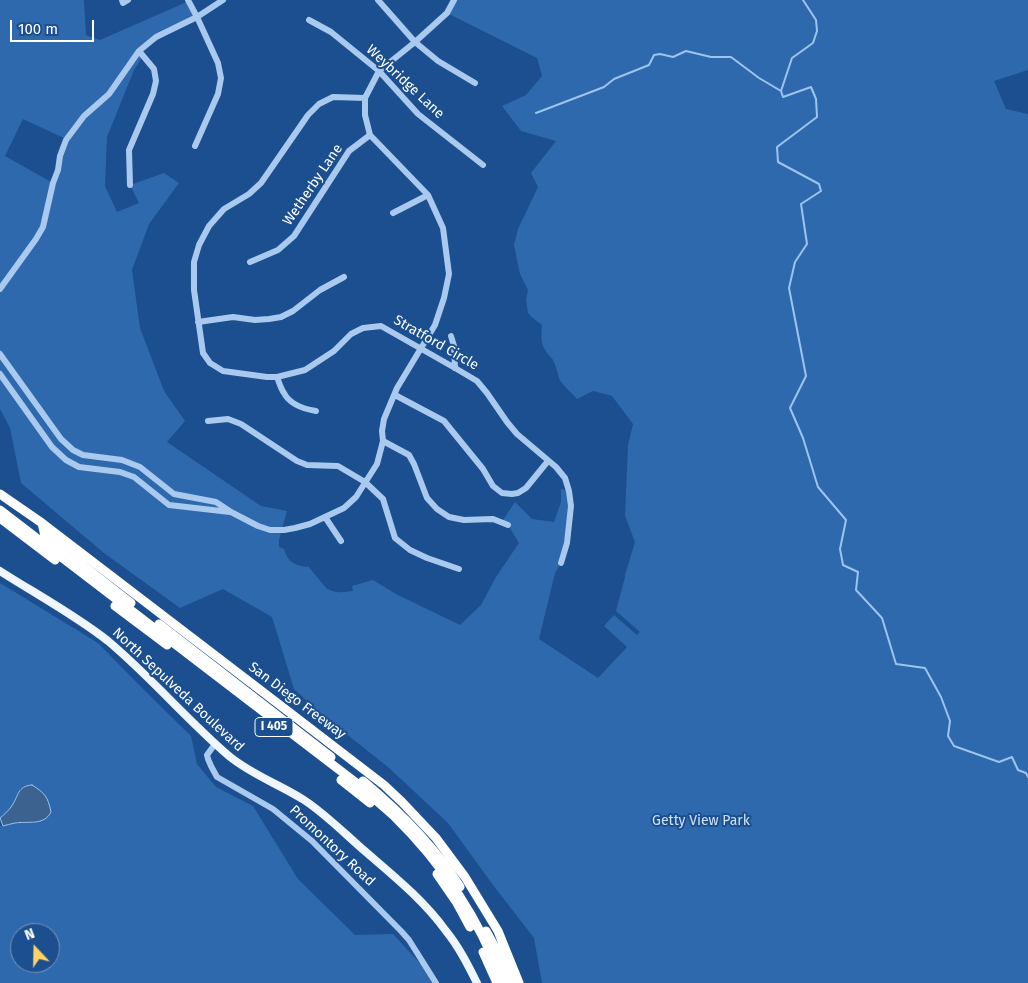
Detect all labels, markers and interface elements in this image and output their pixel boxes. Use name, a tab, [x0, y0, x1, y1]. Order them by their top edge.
scale bar	[12, 10, 96, 42]
text: 100 m	[18, 20, 58, 38]
street label: Weybridge Lane	[362, 42, 448, 122]
street label: Wetherby Lane	[280, 141, 346, 229]
street label: Stratford Circle	[391, 312, 481, 374]
street label: North Sepulveda Boulevard	[109, 625, 247, 755]
street label: San Diego Freeway	[245, 659, 349, 743]
road number: I 405	[255, 718, 293, 736]
street label: Promontory Road	[286, 802, 378, 890]
park label: Getty View Park	[652, 813, 750, 829]
north arrow	[10, 923, 60, 973]
text: N	[22, 925, 37, 944]

